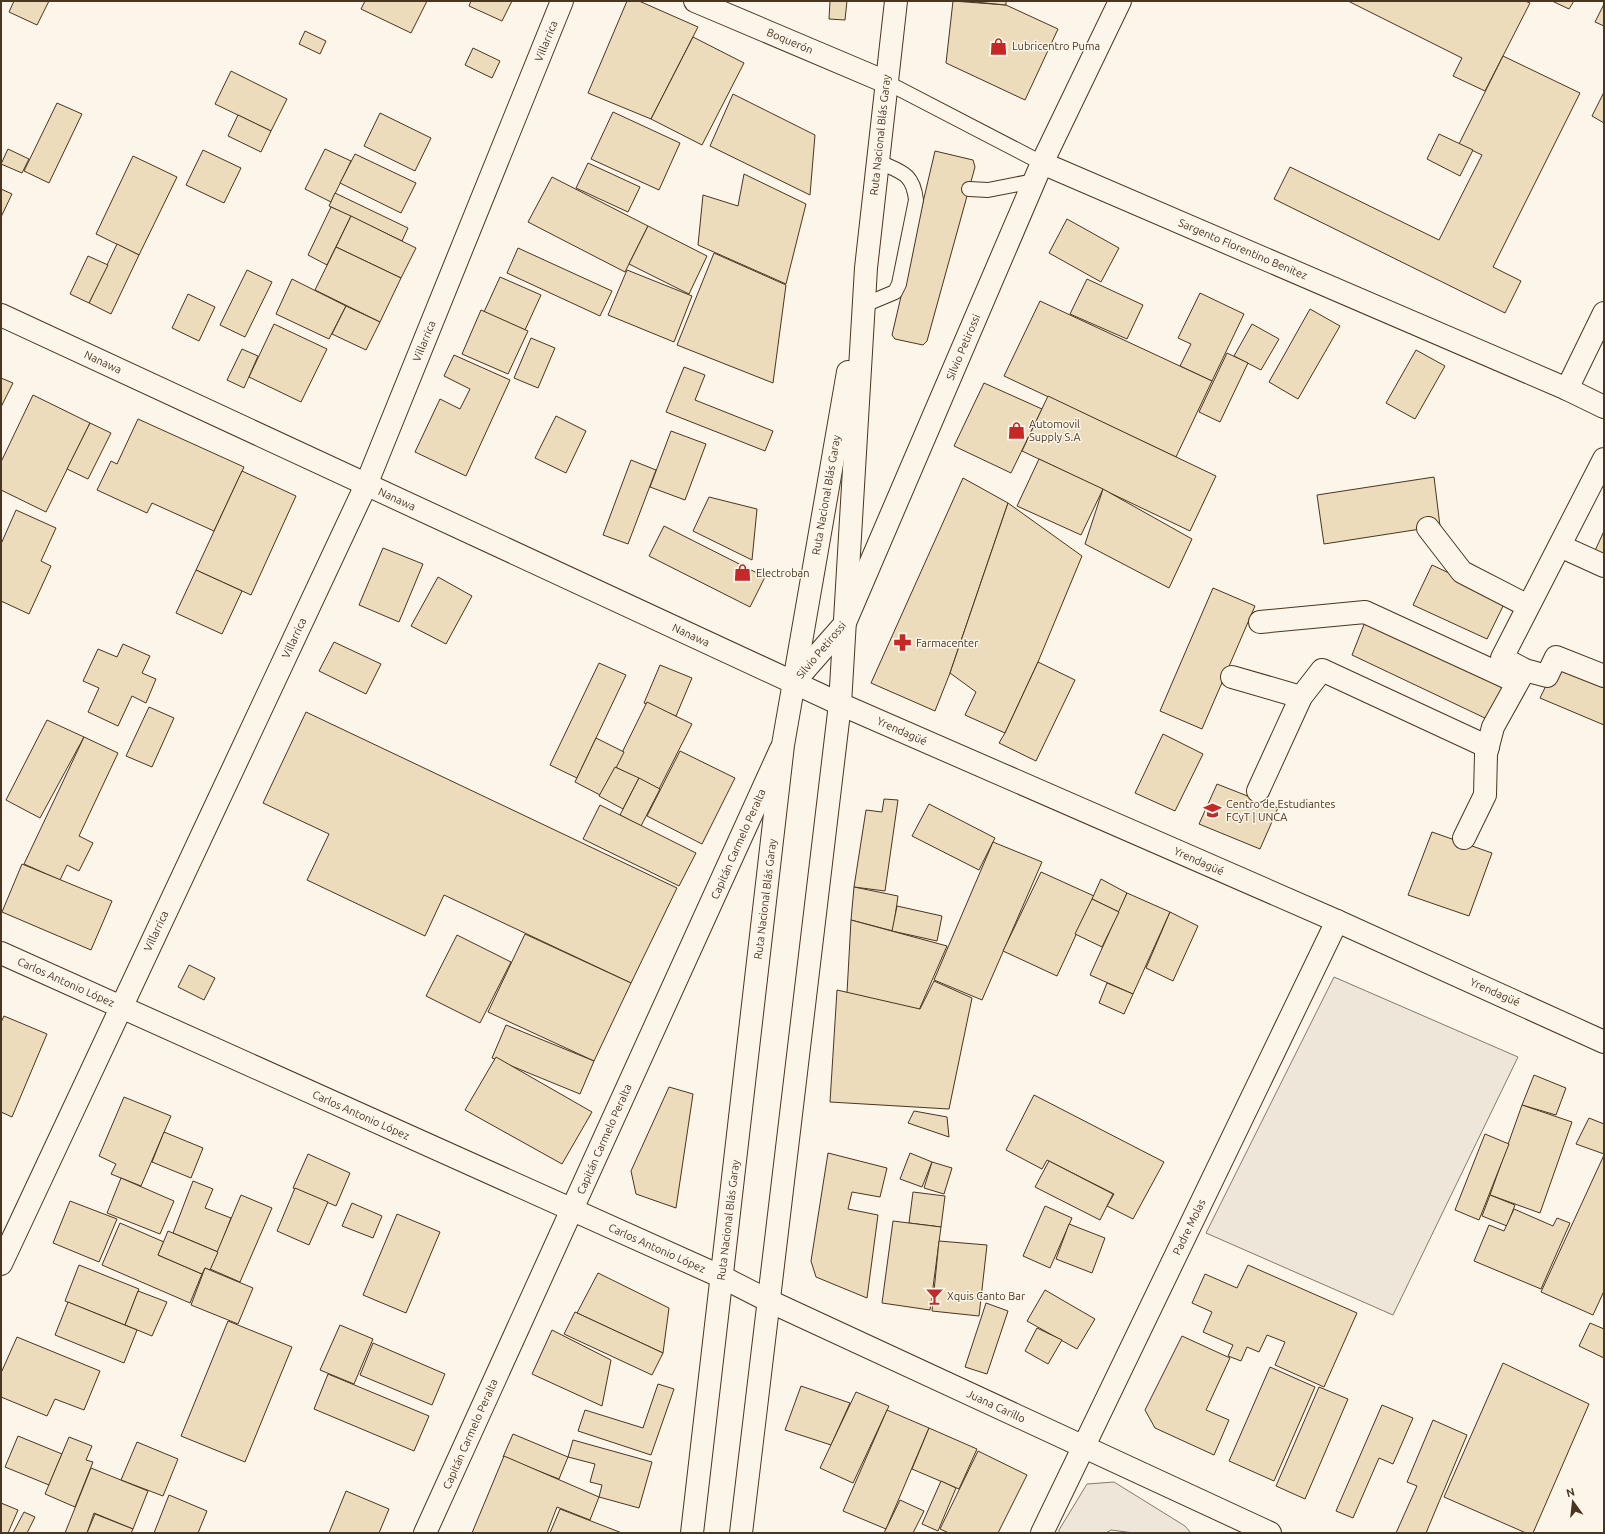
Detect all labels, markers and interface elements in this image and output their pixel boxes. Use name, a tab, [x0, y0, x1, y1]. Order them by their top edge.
street label: Villarrica	[532, 19, 560, 63]
street label: Boquerón	[765, 26, 815, 56]
shop icon: Lubricentro Puma	[989, 36, 1009, 56]
place label: Lubricentro Puma	[1012, 40, 1100, 52]
street label: Ruta Nacional Blás Garay	[868, 73, 892, 196]
street label: Sargento Florentino Benitez	[1177, 216, 1309, 282]
street label: Silvio Petirossi	[944, 312, 982, 382]
street label: Villarrica	[410, 319, 438, 363]
street label: Nanawa	[83, 348, 123, 376]
place label: Automovil Supply S.A	[1029, 418, 1082, 443]
shop icon: Automovil Supply S.A	[1006, 420, 1026, 440]
street label: Ruta Nacional Blás Garay	[810, 433, 843, 556]
street label: Nanawa	[377, 485, 417, 513]
shop icon: Electroban	[733, 563, 753, 583]
place label: Electroban	[756, 567, 810, 579]
street label: Villarrica	[279, 616, 309, 660]
street label: Silvio Petirossi	[794, 619, 848, 681]
street label: Nanawa	[671, 621, 711, 649]
pharmacy icon: Farmacenter	[893, 633, 913, 653]
place label: Farmacenter	[916, 637, 979, 649]
street label: Yrendagüé	[875, 715, 929, 747]
street label: Capitán Carmelo Peralta	[708, 787, 768, 901]
place label: Centro de Estudiantes FCyT | UNCA	[1226, 798, 1336, 823]
school or university icon: Centro de Estudiantes FCyT | UNCA	[1203, 800, 1223, 820]
street label: Ruta Nacional Blás Garay	[752, 837, 778, 960]
street label: Yrendagüé	[1172, 845, 1226, 877]
street label: Villarrica	[141, 909, 171, 953]
street label: Carlos Antonio López	[16, 955, 116, 1009]
street label: Yrendagüé	[1468, 976, 1522, 1008]
street label: Capitán Carmelo Peralta	[574, 1082, 634, 1196]
street label: Carlos Antonio López	[311, 1088, 411, 1142]
street label: Ruta Nacional Blás Garay	[715, 1158, 741, 1281]
street label: Padre Molas	[1170, 1197, 1208, 1257]
street label: Carlos Antonio López	[607, 1221, 707, 1275]
bar icon: Xquis Canto Bar	[924, 1286, 944, 1306]
place label: Xquis Canto Bar	[947, 1290, 1026, 1302]
street label: Capitán Carmelo Peralta	[440, 1377, 500, 1491]
street label: Juana Carillo	[965, 1387, 1027, 1425]
north arrow	[1553, 1482, 1593, 1522]
text: N	[1565, 1485, 1576, 1499]

